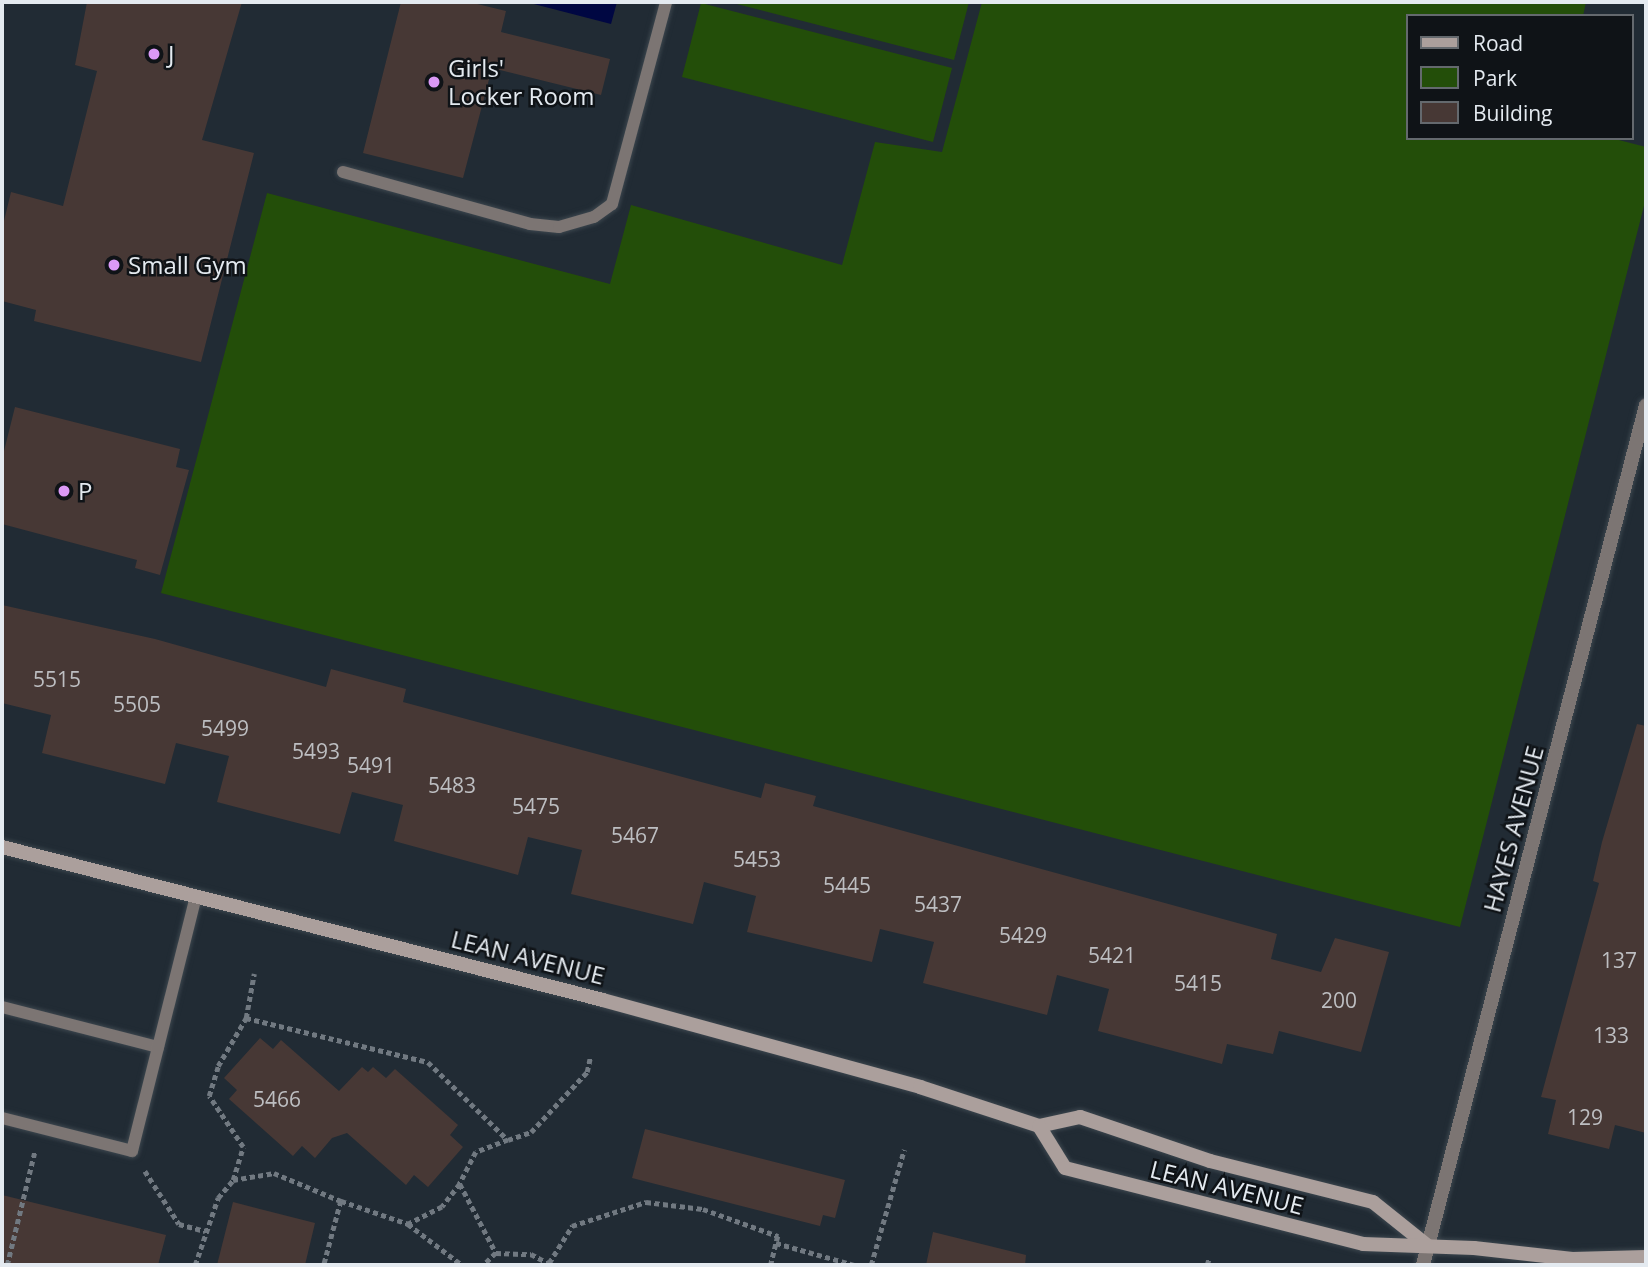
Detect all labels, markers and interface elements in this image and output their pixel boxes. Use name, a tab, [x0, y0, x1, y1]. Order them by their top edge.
legend	[1406, 14, 1634, 140]
text: Road	[1473, 29, 1523, 57]
place label: J	[168, 40, 174, 68]
marker: J	[146, 46, 162, 62]
place label: Girls' Locker Room	[448, 54, 594, 110]
text: Park	[1473, 64, 1517, 92]
marker: Girls' Locker Room	[426, 74, 442, 90]
text: Building	[1473, 99, 1552, 127]
place label: Small Gym	[128, 251, 247, 279]
marker: Small Gym	[106, 257, 122, 273]
place label: P	[78, 477, 92, 505]
marker: P	[56, 483, 72, 499]
house number: 5515	[33, 666, 81, 692]
house number: 5505	[113, 691, 161, 717]
house number: 5499	[201, 715, 249, 741]
house number: 5493	[292, 738, 340, 764]
street label: HAYES AVENUE	[1477, 743, 1549, 915]
house number: 5491	[347, 752, 395, 778]
house number: 5483	[428, 772, 476, 798]
house number: 5475	[512, 793, 560, 819]
house number: 5467	[611, 822, 659, 848]
house number: 5453	[733, 846, 781, 872]
house number: 5445	[823, 872, 871, 898]
house number: 5437	[914, 891, 962, 917]
house number: 5429	[999, 922, 1047, 948]
street label: LEAN AVENUE	[448, 924, 608, 990]
house number: 5421	[1088, 942, 1136, 968]
house number: 137	[1601, 947, 1637, 973]
house number: 5415	[1174, 970, 1222, 996]
house number: 200	[1321, 987, 1357, 1013]
house number: 133	[1593, 1022, 1629, 1048]
house number: 5466	[253, 1086, 301, 1112]
house number: 129	[1567, 1104, 1603, 1130]
street label: LEAN AVENUE	[1147, 1154, 1307, 1220]

